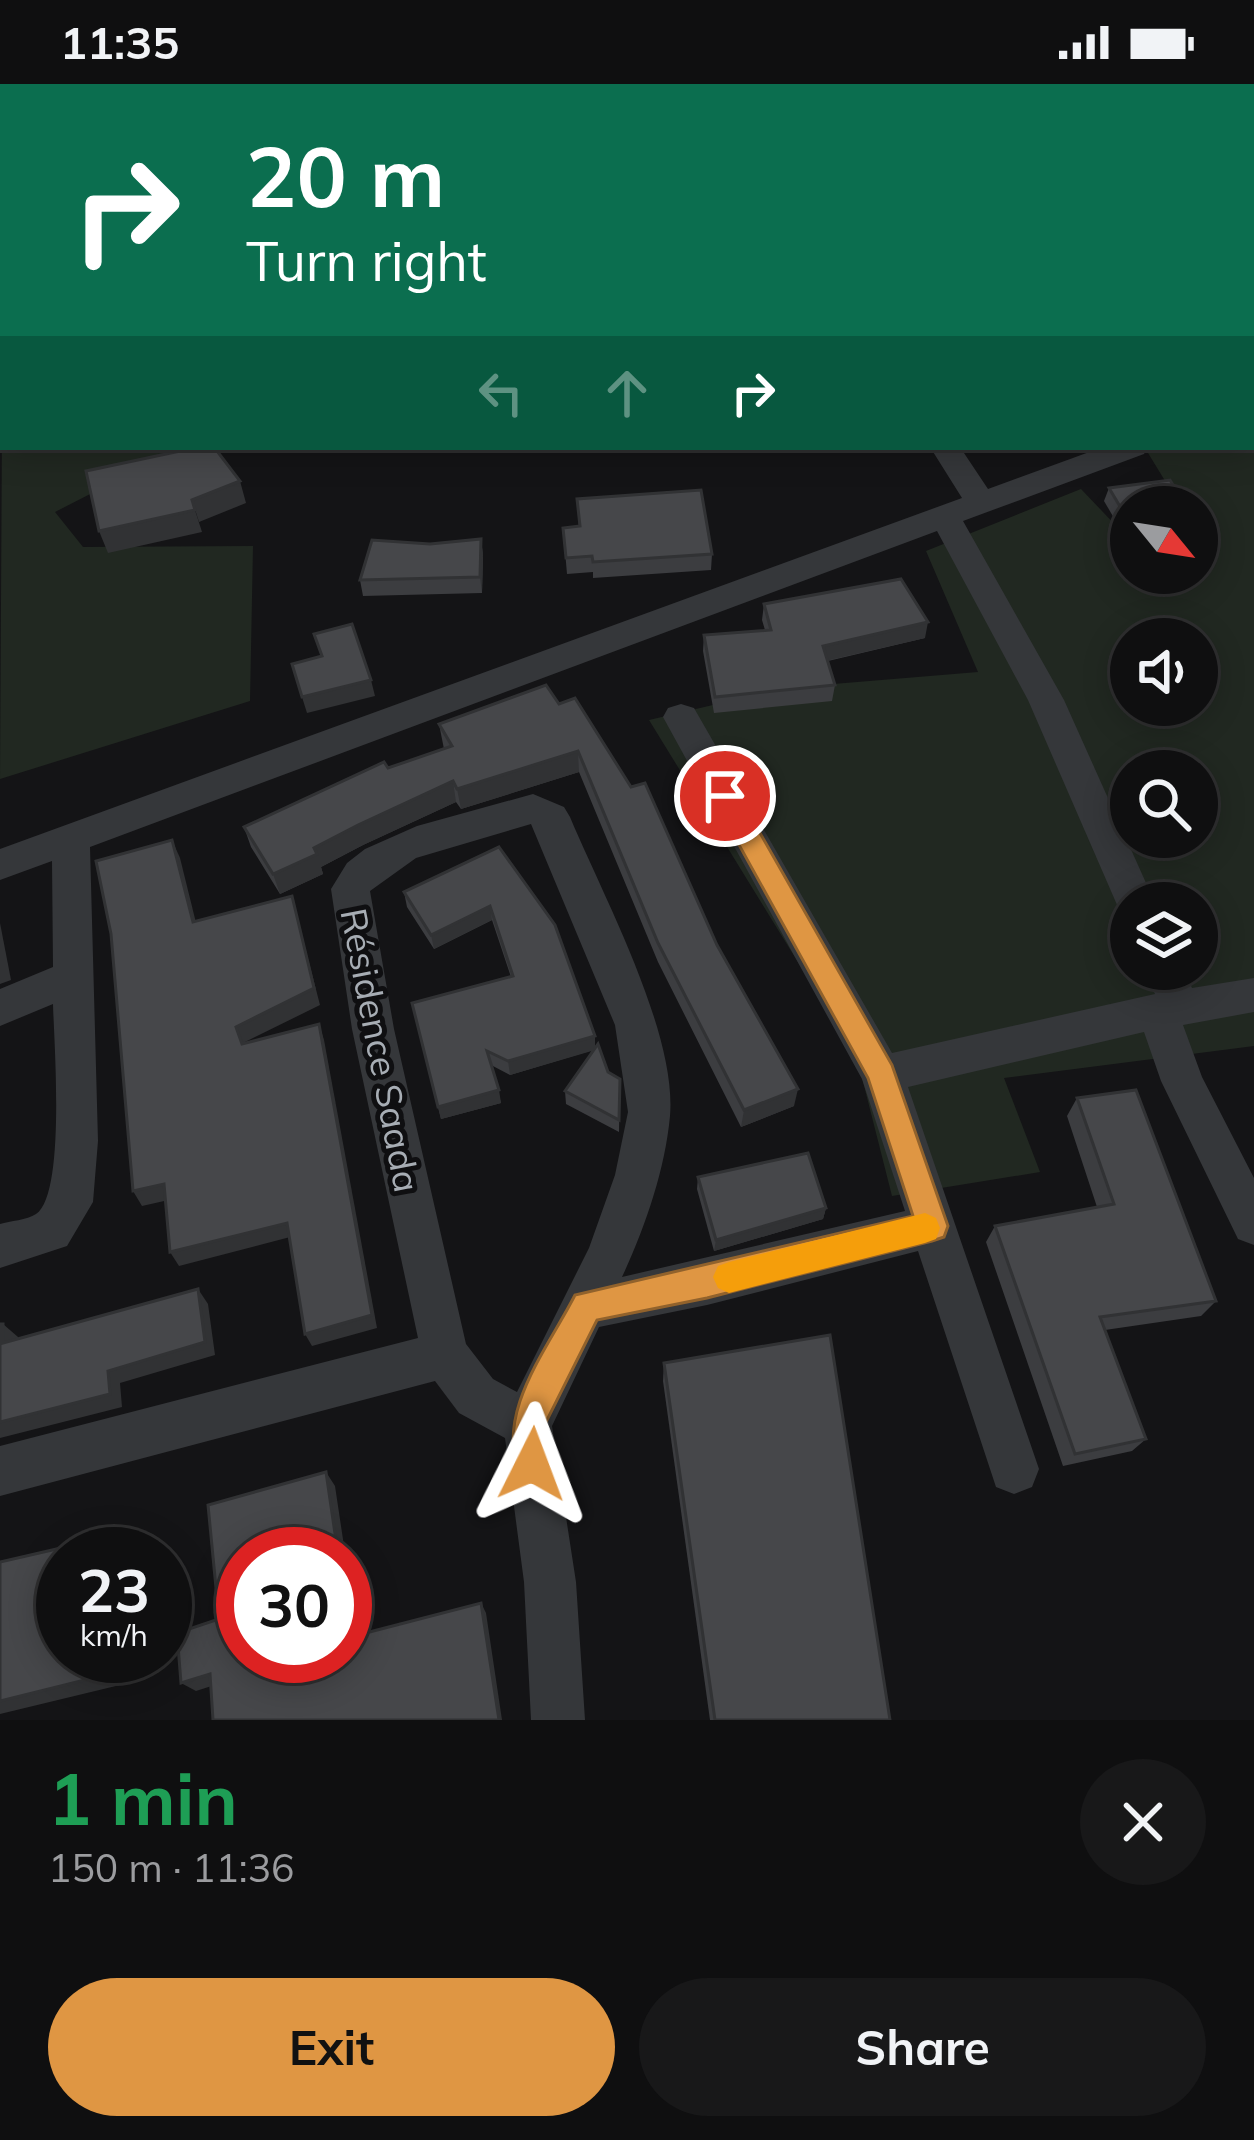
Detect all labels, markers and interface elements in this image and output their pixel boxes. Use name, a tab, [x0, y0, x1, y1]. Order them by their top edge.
text: 11:35	[60, 14, 179, 70]
text: 20 m	[246, 123, 445, 228]
icon: right	[48, 132, 204, 288]
text: Turn right	[246, 227, 487, 295]
icon: left	[468, 360, 534, 426]
icon: ahead	[594, 360, 660, 426]
icon: right	[720, 360, 786, 426]
north arrow	[1110, 486, 1218, 594]
map controls	[1110, 486, 1218, 990]
button: sound	[1110, 618, 1218, 726]
pin	[674, 745, 776, 847]
button: search	[1110, 750, 1218, 858]
icon: arrive	[692, 763, 758, 829]
button: layers	[1110, 882, 1218, 990]
street label: Résidence Saada	[331, 904, 431, 1196]
position arrow	[469, 1401, 595, 1527]
speed limit sign: 30	[216, 1527, 372, 1683]
text: 23	[78, 1552, 150, 1627]
text: km/h	[80, 1616, 148, 1654]
text: 1 min	[48, 1753, 238, 1843]
button: close	[1080, 1759, 1206, 1885]
text: 150 m · 11:36	[48, 1843, 294, 1892]
button: Exit	[48, 1978, 615, 2116]
button: Share	[639, 1978, 1206, 2116]

